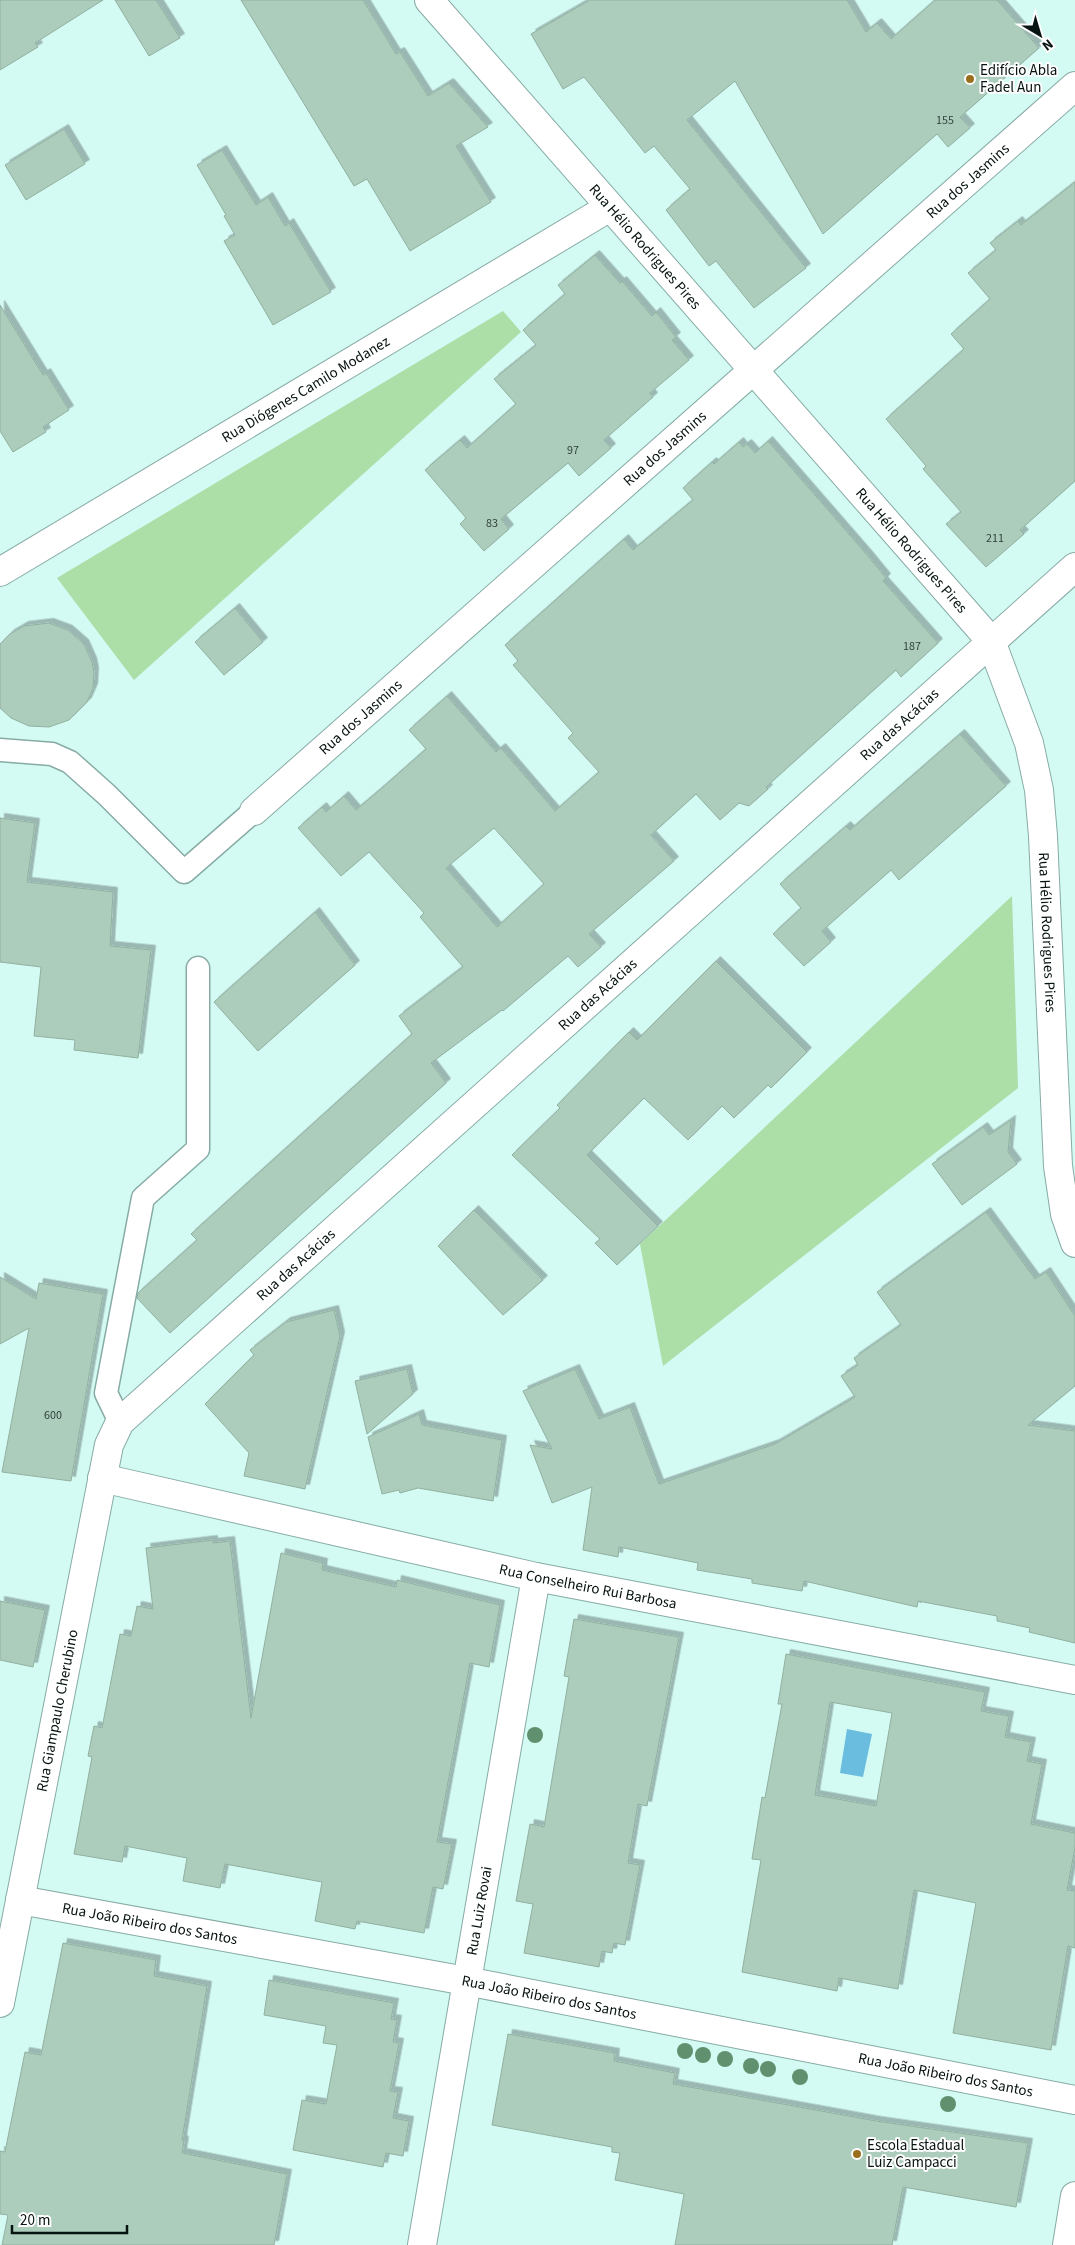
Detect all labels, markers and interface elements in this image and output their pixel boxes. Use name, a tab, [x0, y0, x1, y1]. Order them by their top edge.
north arrow	[1015, 10, 1065, 60]
text: N	[1038, 34, 1057, 55]
place label: Edifício Abla Fadel Aun	[980, 60, 1057, 98]
marker: Edifício Abla Fadel Aun	[964, 73, 976, 85]
house number: 155	[936, 112, 954, 129]
street label: Rua dos Jasmins	[922, 139, 1014, 224]
street label: Rua Hélio Rodrigues Pires	[584, 180, 706, 314]
street label: Rua Diógenes Camilo Modanez	[218, 331, 394, 448]
street label: Rua dos Jasmins	[619, 406, 711, 491]
house number: 97	[567, 442, 579, 459]
street label: Rua Hélio Rodrigues Pires	[850, 483, 972, 618]
house number: 83	[486, 515, 498, 532]
house number: 211	[986, 530, 1004, 547]
house number: 187	[903, 638, 921, 655]
street label: Rua dos Jasmins	[315, 675, 407, 760]
street label: Rua das Acácias	[856, 684, 944, 766]
street label: Rua Hélio Rodrigues Pires	[1033, 852, 1061, 1013]
street label: Rua das Acácias	[554, 954, 642, 1036]
street label: Rua das Acácias	[252, 1224, 340, 1306]
house number: 600	[44, 1407, 62, 1424]
street label: Rua Conselheiro Rui Barbosa	[497, 1559, 679, 1615]
street label: Rua Giampaulo Cherubino	[31, 1628, 84, 1794]
street label: Rua Luiz Rovai	[462, 1865, 497, 1957]
street label: Rua João Ribeiro dos Santos	[60, 1898, 239, 1950]
street label: Rua João Ribeiro dos Santos	[460, 1970, 638, 2025]
street label: Rua João Ribeiro dos Santos	[856, 2048, 1035, 2103]
place label: Escola Estadual Luiz Campacci	[867, 2135, 964, 2173]
marker: Escola Estadual Luiz Campacci	[851, 2148, 863, 2160]
scale bar	[12, 2202, 128, 2234]
text: 20 m	[20, 2210, 50, 2231]

